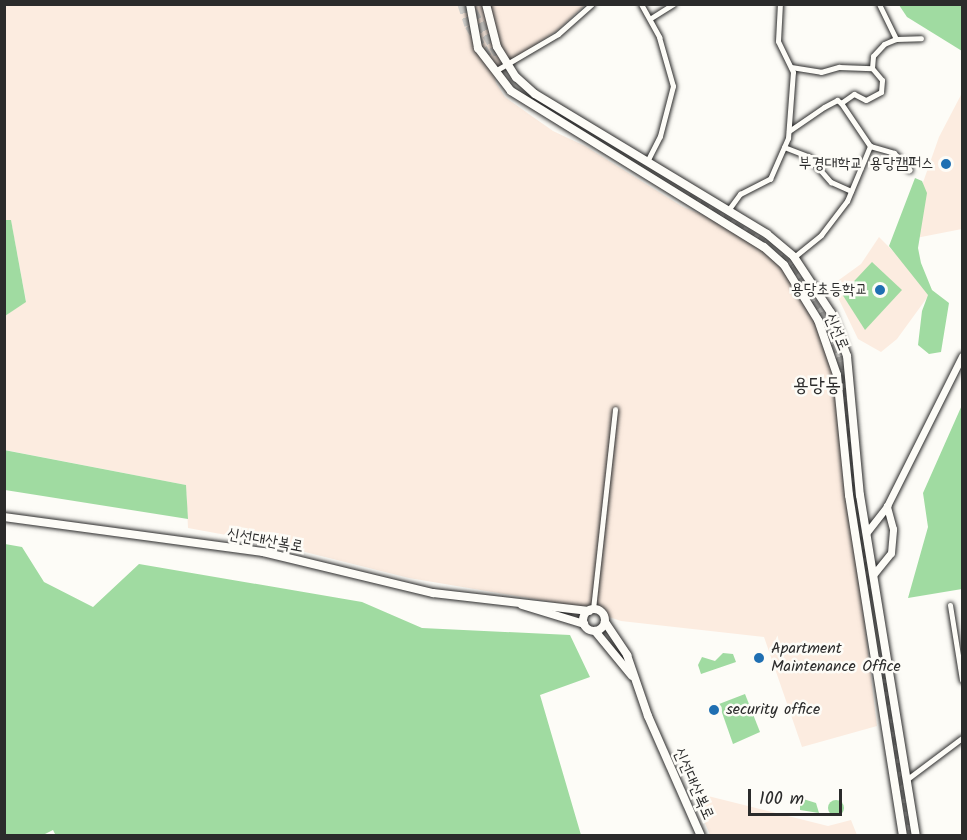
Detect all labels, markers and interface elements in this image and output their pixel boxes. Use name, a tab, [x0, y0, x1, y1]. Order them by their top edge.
place label: 부경대학교 용당캠퍼스	[799, 154, 934, 174]
marker: 부경대학교 용당캠퍼스	[939, 157, 953, 171]
place label: 용당초등학교	[791, 280, 868, 300]
marker: 용당초등학교	[873, 283, 887, 297]
street label: 신선로	[820, 310, 852, 354]
district label: 용당동	[793, 374, 841, 398]
street label: 신선대산복로	[225, 525, 305, 557]
place label: Apartment Maintenance Office	[771, 639, 901, 677]
marker: Apartment Maintenance Office	[752, 651, 766, 665]
place label: security office	[726, 700, 820, 720]
marker: security office	[707, 703, 721, 717]
street label: 신선대산복로	[669, 745, 717, 823]
scale bar	[751, 777, 846, 815]
text: 100 m	[759, 785, 804, 814]

